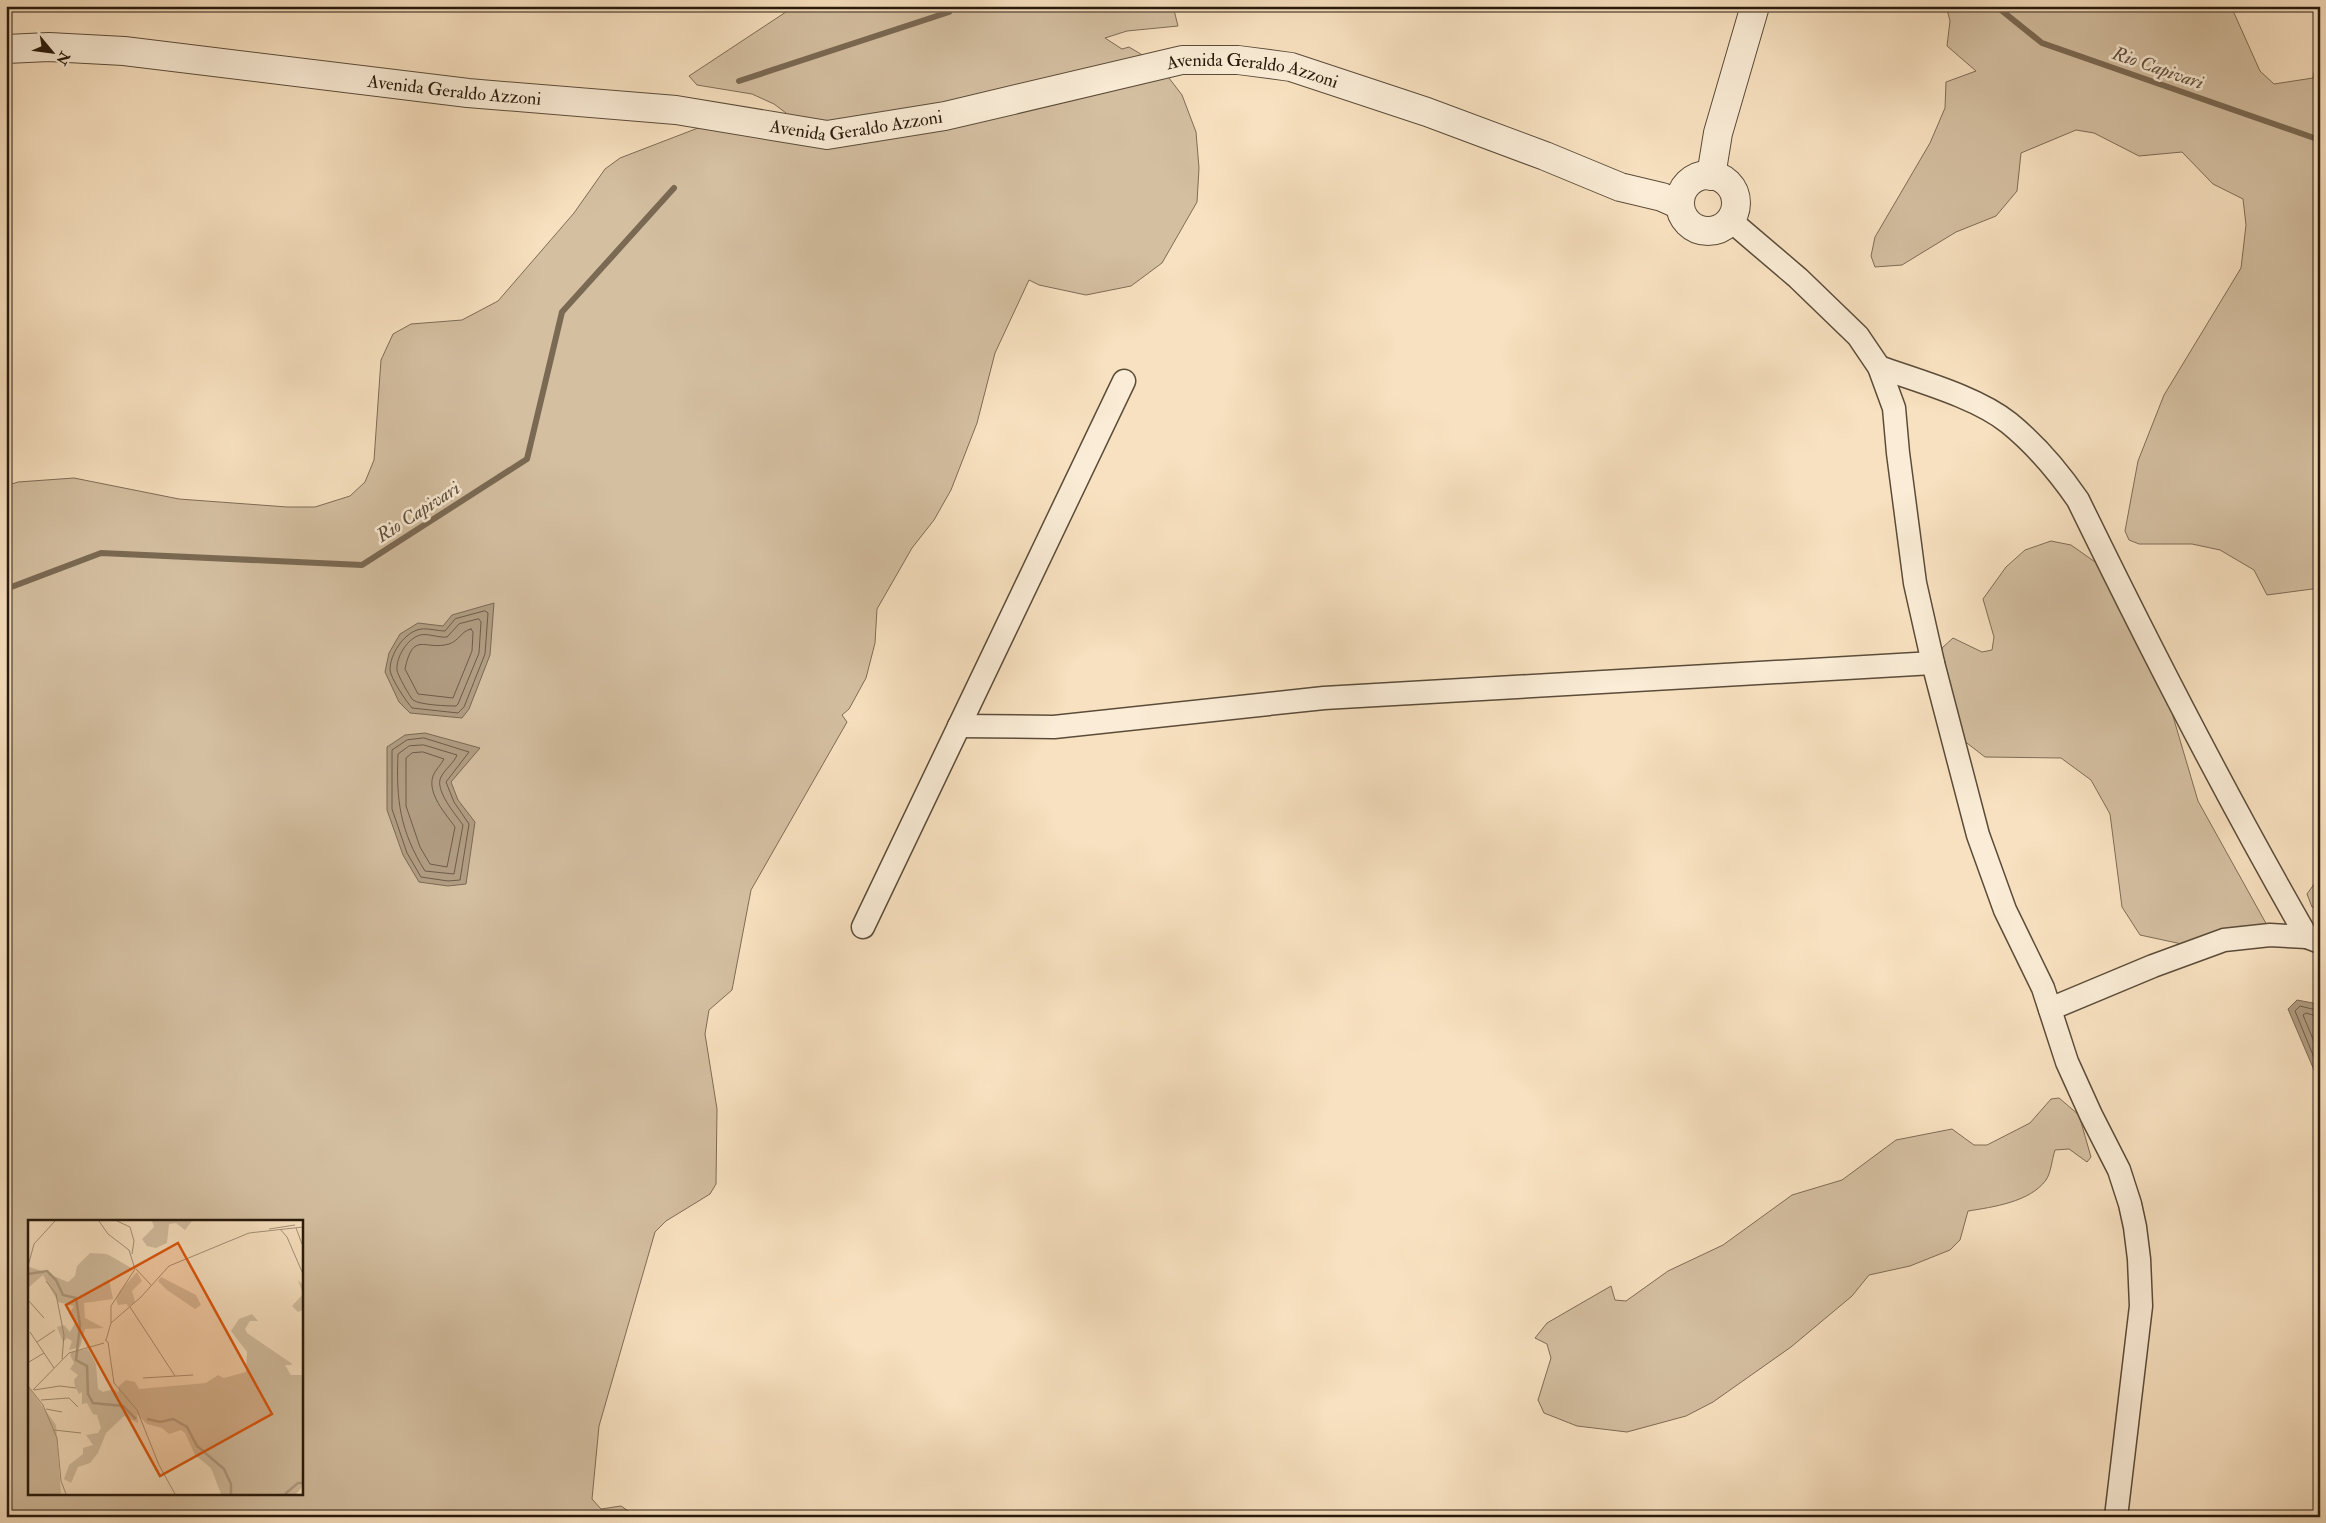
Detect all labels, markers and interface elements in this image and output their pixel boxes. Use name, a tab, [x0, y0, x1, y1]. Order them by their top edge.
north arrow	[28, 28, 78, 78]
water label: Rio Capivari	[2108, 41, 2207, 95]
text: N	[52, 48, 74, 68]
street label: Avenida Geraldo Azzoni	[1163, 48, 1342, 93]
street label: Avenida Geraldo Azzoni	[365, 69, 542, 110]
street label: Avenida Geraldo Azzoni	[767, 105, 944, 147]
water label: Rio Capivari	[371, 476, 464, 548]
inset map	[28, 1220, 302, 1496]

